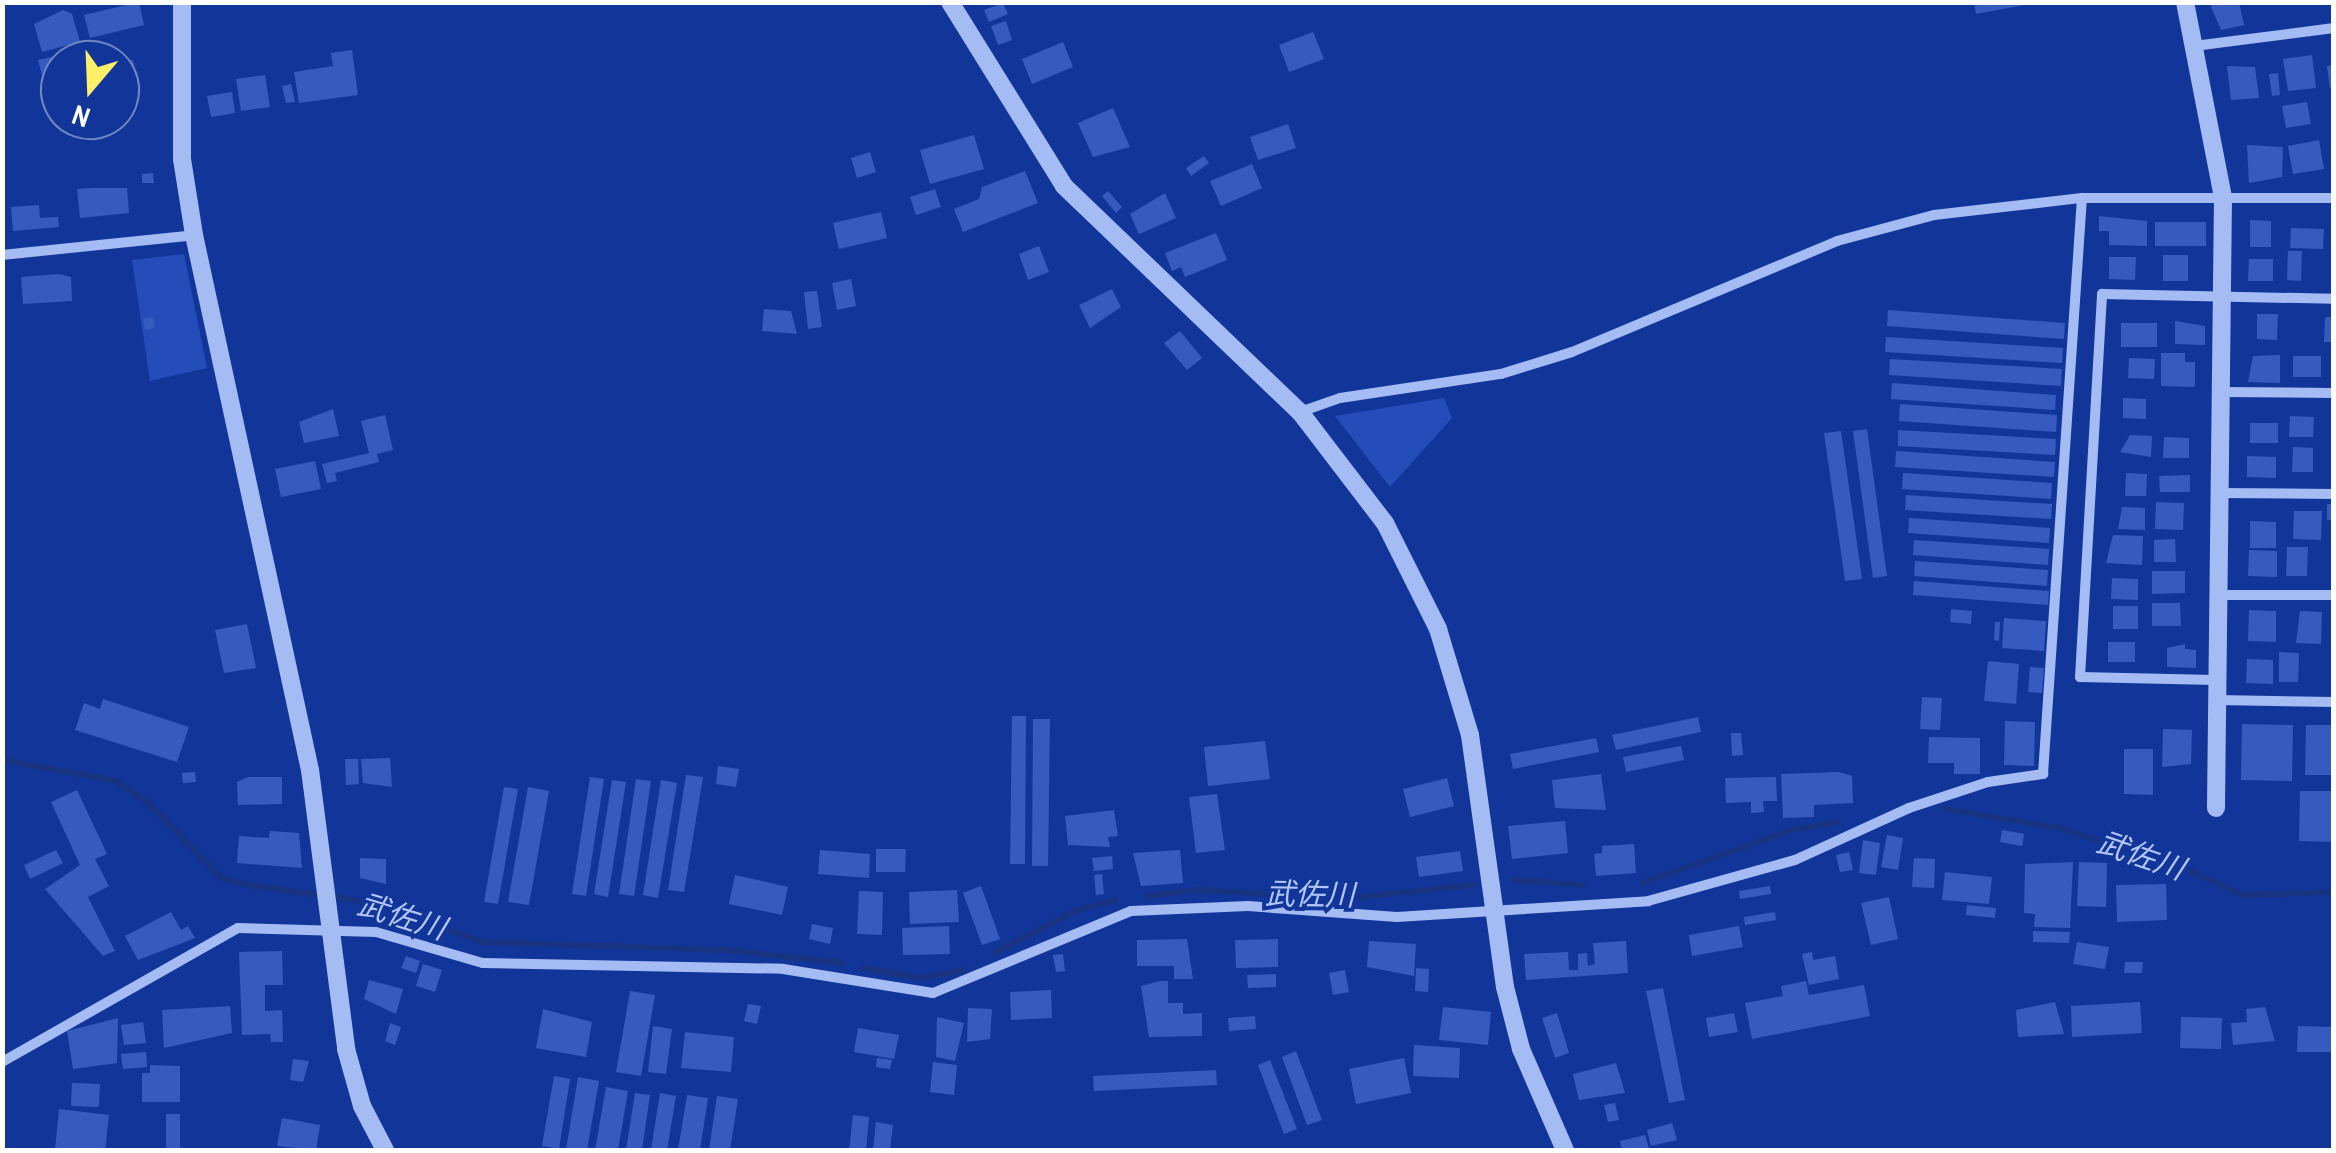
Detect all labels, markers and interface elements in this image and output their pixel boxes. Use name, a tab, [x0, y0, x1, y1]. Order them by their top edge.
north arrow	[40, 40, 140, 140]
text: N	[67, 96, 95, 137]
water label: 武佐川	[2093, 823, 2189, 887]
water label: 武佐川	[1265, 875, 1355, 913]
water label: 武佐川	[354, 886, 450, 946]

